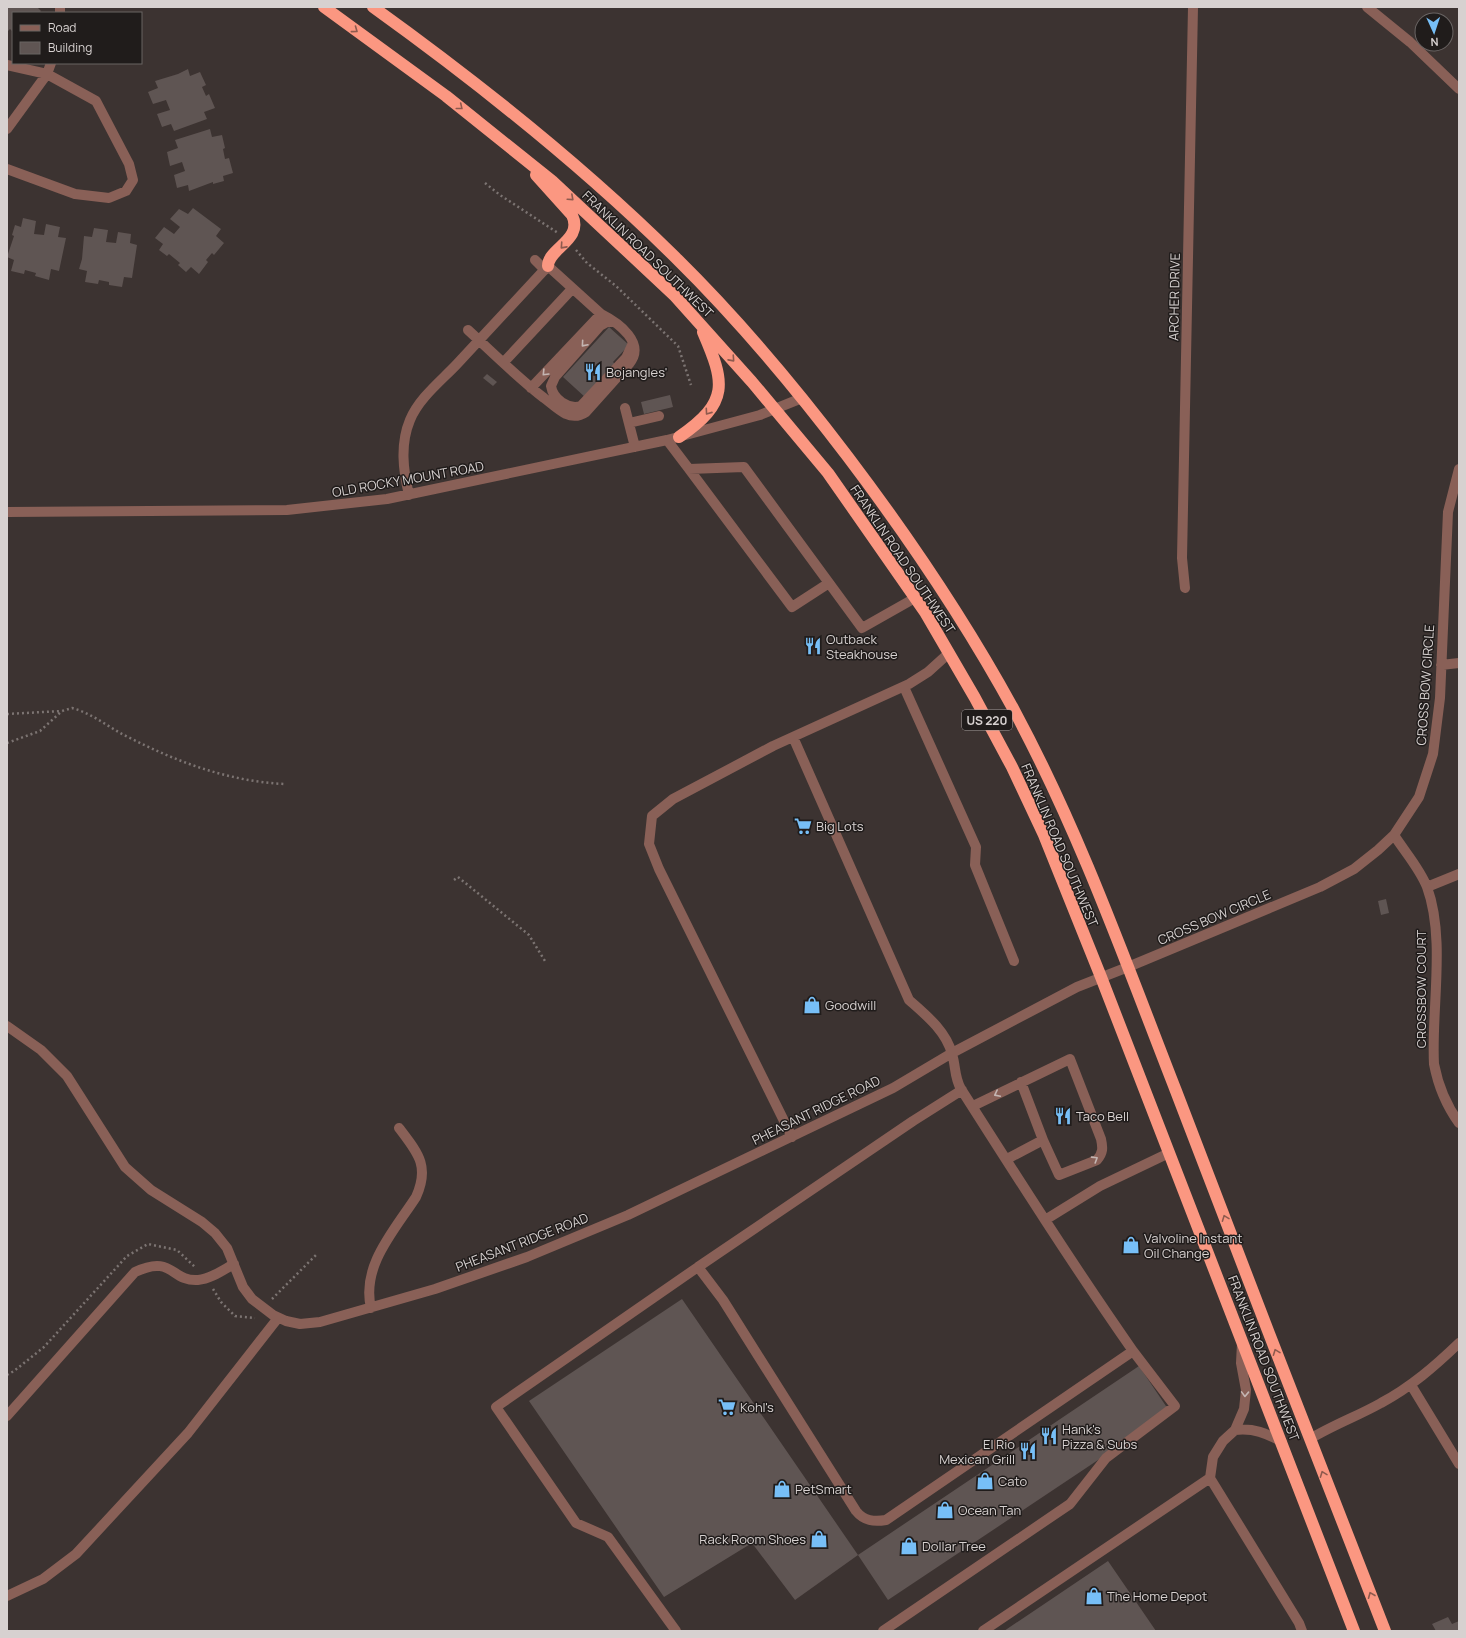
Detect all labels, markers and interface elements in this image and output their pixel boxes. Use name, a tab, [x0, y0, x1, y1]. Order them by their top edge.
legend	[12, 12, 142, 64]
north arrow	[1414, 12, 1454, 52]
text: Road	[48, 19, 76, 36]
one-way arrow	[351, 25, 358, 32]
text: N	[1430, 35, 1439, 50]
text: Building	[48, 39, 92, 56]
one-way arrow	[456, 102, 463, 109]
street label: FRANKLIN ROAD SOUTHWEST	[578, 186, 718, 322]
one-way arrow	[566, 194, 574, 201]
one-way arrow	[560, 241, 567, 249]
street label: ARCHER DRIVE	[1164, 253, 1184, 341]
one-way arrow	[582, 340, 589, 347]
one-way arrow	[727, 355, 734, 362]
restaurant icon: Bojangles'	[583, 362, 603, 382]
place label: Bojangles'	[606, 363, 668, 381]
one-way arrow	[542, 368, 550, 376]
one-way arrow	[706, 407, 713, 414]
street label: OLD ROCKY MOUNT ROAD	[331, 457, 486, 501]
street label: FRANKLIN ROAD SOUTHWEST	[846, 481, 960, 637]
street label: CROSS BOW CIRCLE	[1412, 624, 1438, 746]
place label: Outback Steakhouse	[826, 630, 898, 663]
restaurant icon: Outback Steakhouse	[803, 636, 823, 656]
road number: US 220	[962, 710, 1012, 730]
street label: FRANKLIN ROAD SOUTHWEST	[1017, 761, 1103, 930]
supermarket icon: Big Lots	[793, 816, 813, 836]
place label: Big Lots	[816, 817, 864, 835]
street label: CROSS BOW CIRCLE	[1155, 885, 1273, 949]
street label: CROSSBOW COURT	[1412, 929, 1430, 1048]
shop icon: Goodwill	[802, 995, 822, 1015]
place label: Goodwill	[825, 996, 876, 1014]
street label: PHEASANT RIDGE ROAD	[749, 1071, 883, 1149]
one-way arrow	[993, 1089, 1001, 1097]
restaurant icon: Taco Bell	[1053, 1106, 1073, 1126]
place label: Taco Bell	[1076, 1107, 1129, 1125]
one-way arrow	[1091, 1156, 1098, 1164]
street label: PHEASANT RIDGE ROAD	[453, 1208, 591, 1276]
one-way arrow	[1221, 1215, 1229, 1222]
place label: Valvoline Instant Oil Change	[1144, 1229, 1242, 1262]
shop icon: Valvoline Instant Oil Change	[1121, 1235, 1141, 1255]
street label: FRANKLIN ROAD SOUTHWEST	[1224, 1273, 1304, 1444]
one-way arrow	[1273, 1349, 1281, 1356]
one-way arrow	[1241, 1391, 1250, 1398]
supermarket icon: Kohl's	[717, 1397, 737, 1417]
place label: Kohl's	[740, 1398, 774, 1416]
place label: Hank's Pizza & Subs	[1062, 1420, 1138, 1453]
restaurant icon: Hank's Pizza & Subs	[1039, 1426, 1059, 1446]
place label: El Rio Mexican Grill	[939, 1435, 1015, 1468]
restaurant icon: El Rio Mexican Grill	[1018, 1441, 1038, 1461]
one-way arrow	[1320, 1470, 1328, 1477]
shop icon: Cato	[975, 1471, 995, 1491]
place label: Cato	[998, 1472, 1027, 1490]
shop icon: PetSmart	[772, 1479, 792, 1499]
place label: PetSmart	[795, 1480, 852, 1498]
shop icon: Ocean Tan	[935, 1500, 955, 1520]
place label: Ocean Tan	[958, 1501, 1021, 1519]
shop icon: Rack Room Shoes	[809, 1529, 829, 1549]
place label: Rack Room Shoes	[699, 1530, 806, 1548]
shop icon: Dollar Tree	[899, 1536, 919, 1556]
place label: Dollar Tree	[922, 1537, 986, 1555]
shop icon: The Home Depot	[1084, 1586, 1104, 1606]
place label: The Home Depot	[1107, 1587, 1207, 1605]
one-way arrow	[1367, 1591, 1375, 1598]

